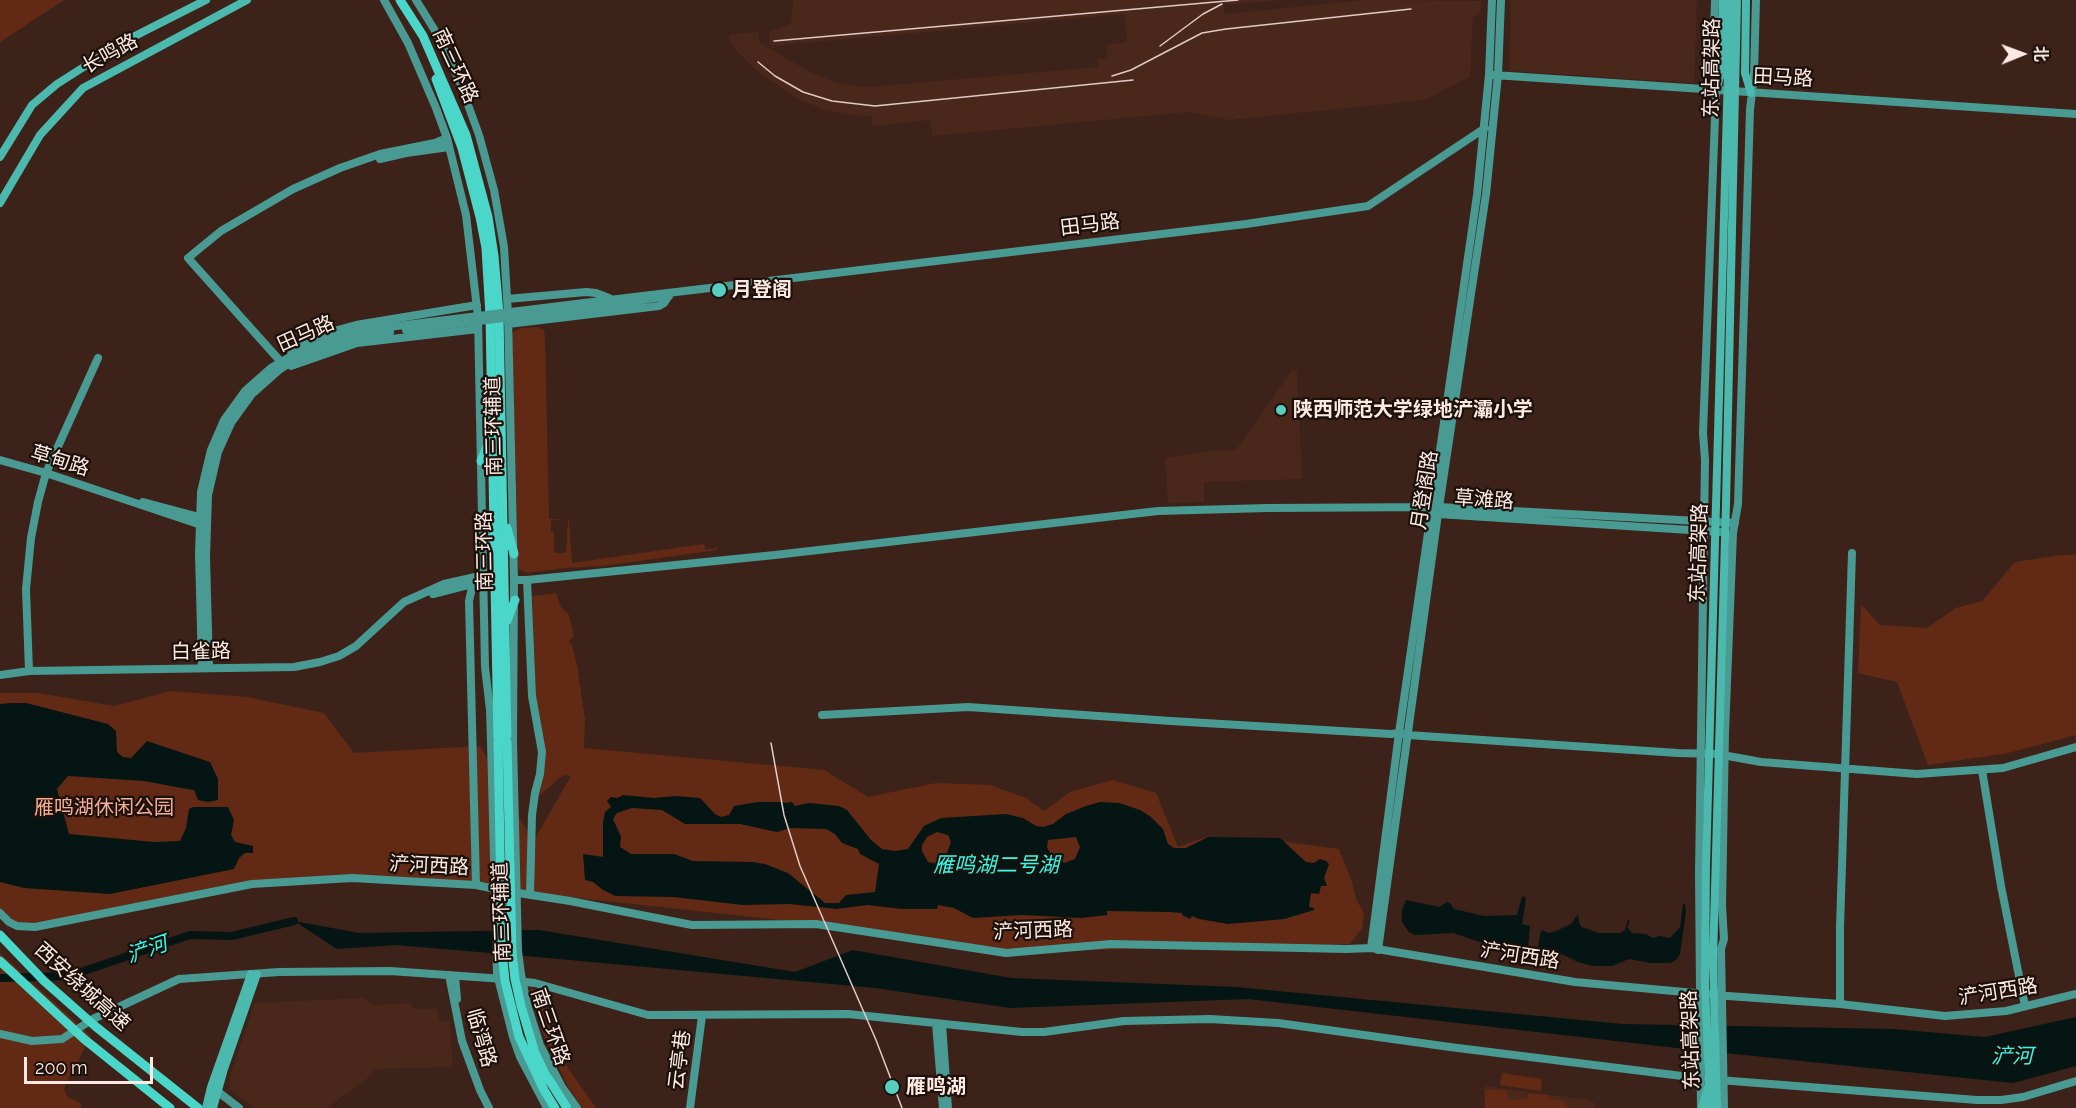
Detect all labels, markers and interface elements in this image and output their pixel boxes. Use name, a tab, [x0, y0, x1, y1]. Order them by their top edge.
street label: 东站高架路	[1699, 18, 1725, 118]
north arrow	[1992, 24, 2052, 84]
street label: 南三环路	[427, 25, 483, 107]
street label: 长鸣路	[78, 29, 142, 79]
text: 北	[2031, 45, 2050, 62]
street label: 田马路	[1752, 64, 1814, 92]
street label: 田马路	[1059, 209, 1121, 241]
place label: 月登阁	[732, 278, 792, 302]
marker: 月登阁	[710, 281, 728, 299]
street label: 田马路	[274, 311, 338, 357]
street label: 南三环辅道	[481, 376, 507, 476]
place label: 陕西师范大学绿地浐灞小学	[1293, 398, 1533, 422]
marker: 陕西师范大学绿地浐灞小学	[1274, 403, 1288, 417]
street label: 草甸路	[28, 441, 92, 481]
street label: 月登阁路	[1407, 449, 1443, 531]
street label: 草滩路	[1453, 486, 1515, 514]
street label: 东站高架路	[1685, 503, 1713, 603]
street label: 南三环路	[472, 511, 498, 591]
street label: 白雀路	[171, 639, 231, 665]
park label: 雁鸣湖休闲公园	[34, 796, 174, 820]
street label: 浐河西路	[388, 852, 470, 880]
water label: 雁鸣湖二号湖	[933, 853, 1059, 879]
street label: 南三环辅道	[488, 862, 516, 962]
street label: 浐河西路	[993, 918, 1073, 944]
water label: 浐河	[123, 931, 171, 969]
street label: 西安绕城高速	[29, 938, 135, 1036]
street label: 浐河西路	[1479, 938, 1561, 974]
street label: 浐河西路	[1957, 974, 2039, 1010]
street label: 南三环路	[526, 985, 574, 1069]
street label: 东站高架路	[1677, 990, 1705, 1090]
street label: 临湾路	[461, 1006, 501, 1070]
street label: 云亭巷	[664, 1029, 696, 1091]
water label: 浐河	[1991, 1044, 2033, 1070]
scale bar	[27, 1045, 156, 1083]
text: 200 m	[35, 1057, 88, 1078]
place label: 雁鸣湖	[906, 1075, 966, 1099]
marker: 雁鸣湖	[883, 1078, 901, 1096]

